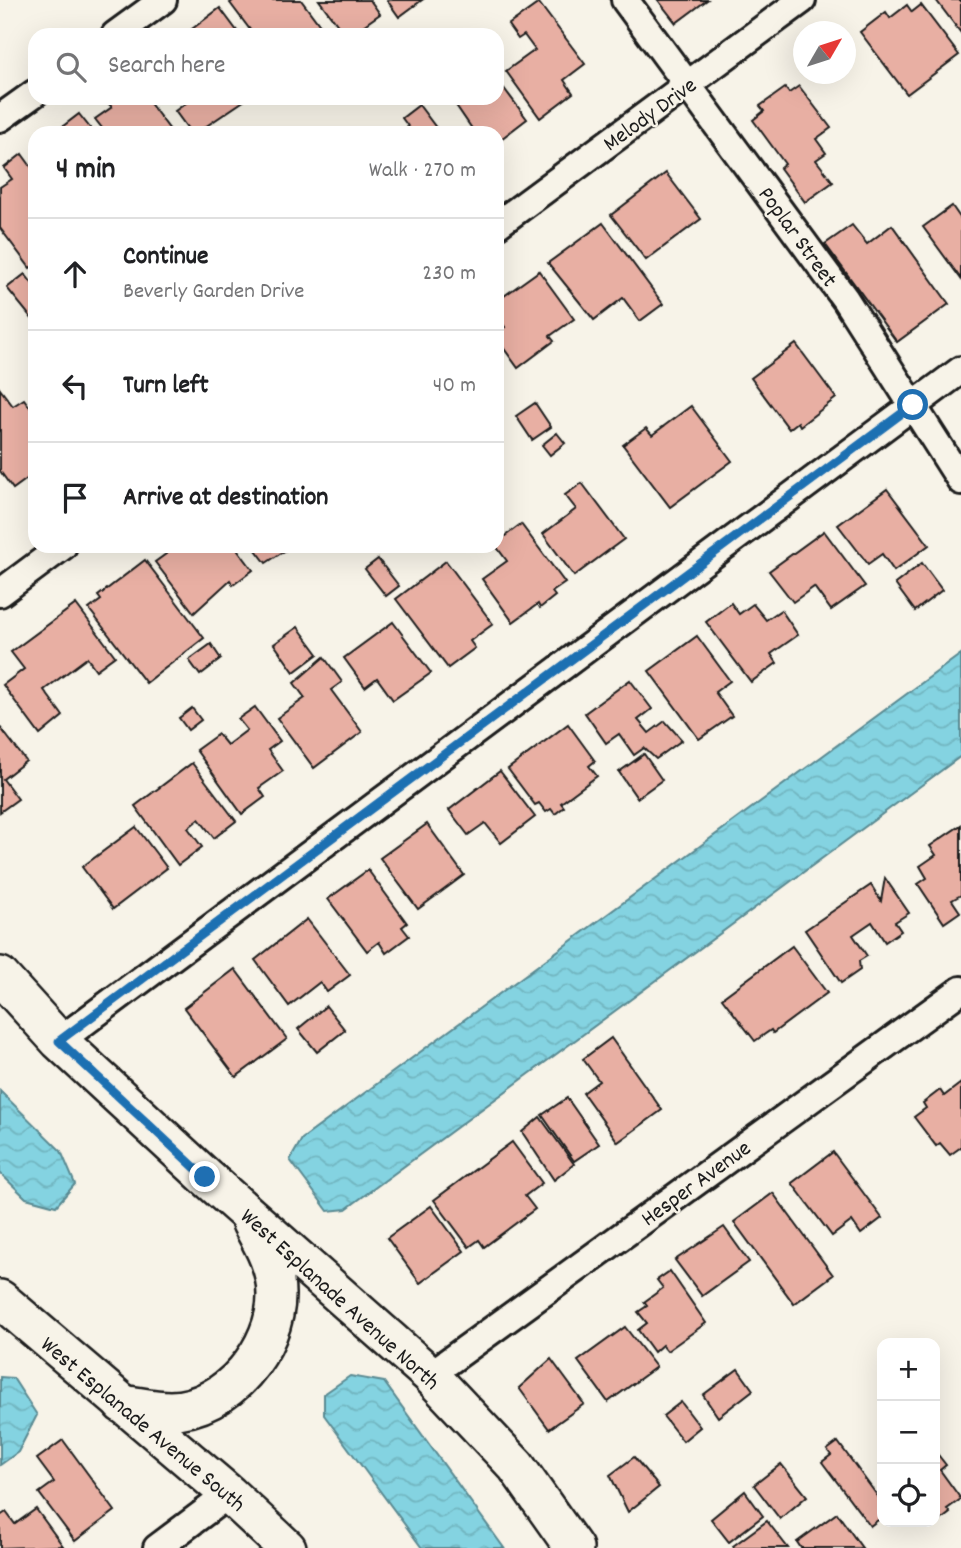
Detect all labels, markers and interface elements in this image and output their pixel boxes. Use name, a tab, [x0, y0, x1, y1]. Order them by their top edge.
north arrow	[793, 21, 856, 84]
search box	[28, 28, 504, 105]
icon: search	[52, 48, 90, 86]
text: Search here	[108, 48, 226, 85]
street label: Melody Drive	[597, 70, 705, 161]
text: 4 min	[56, 150, 115, 193]
text: Walk · 270 m	[369, 155, 476, 188]
street label: Poplar Street	[748, 181, 844, 295]
text: Continue	[123, 239, 208, 276]
icon: ahead	[56, 255, 94, 293]
text: 230 m	[422, 258, 476, 291]
text: Beverly Garden Drive	[123, 276, 304, 309]
icon: left	[56, 367, 94, 405]
text: Turn left	[123, 368, 209, 405]
text: 40 m	[433, 370, 476, 403]
route start	[897, 389, 928, 420]
icon: arrive	[56, 479, 94, 517]
text: Arrive at destination	[123, 480, 328, 517]
street label: Hesper Avenue	[635, 1134, 759, 1236]
route end	[189, 1161, 220, 1192]
street label: West Esplanade Avenue North	[231, 1202, 446, 1399]
street label: West Esplanade Avenue South	[32, 1330, 251, 1522]
map controls	[877, 1338, 940, 1527]
button: +	[877, 1338, 940, 1401]
button: −	[877, 1401, 940, 1464]
button: locate	[877, 1464, 940, 1527]

